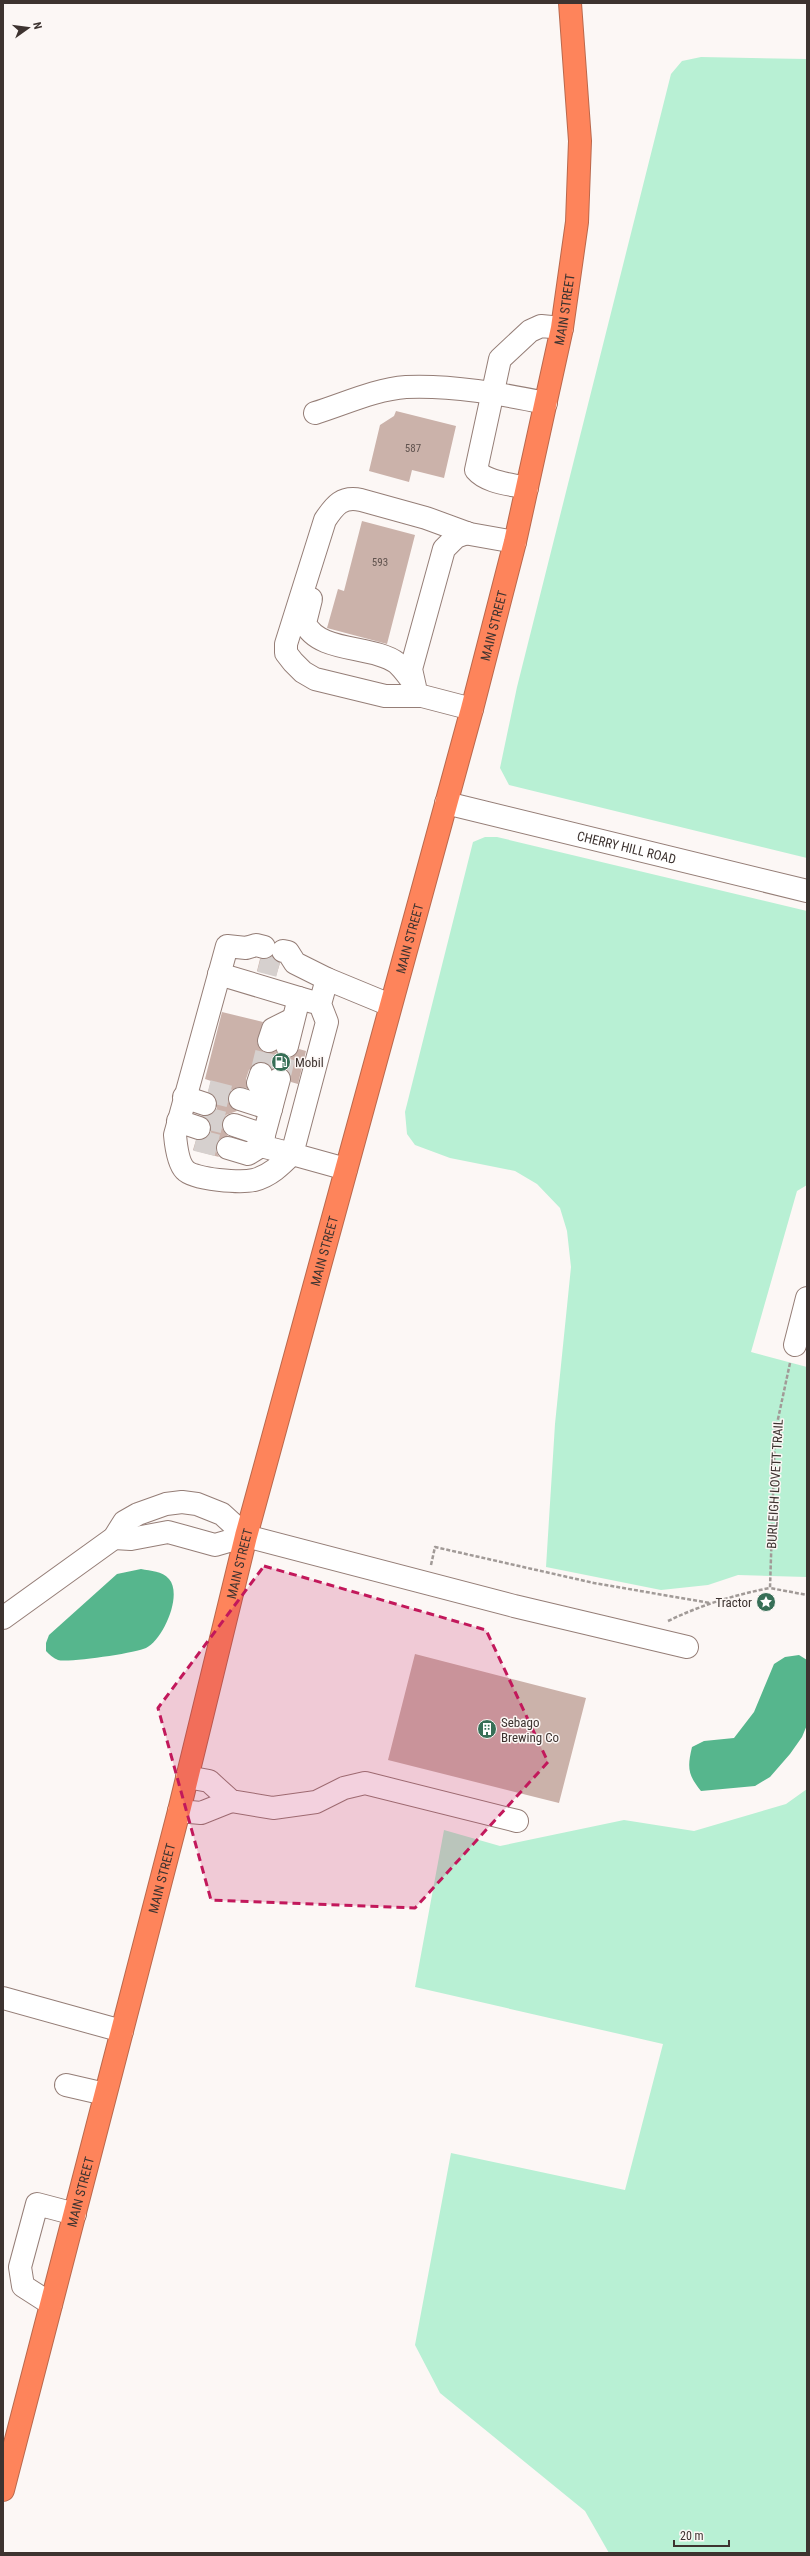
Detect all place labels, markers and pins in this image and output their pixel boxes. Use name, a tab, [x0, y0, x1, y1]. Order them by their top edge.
fuel station icon: Mobil	[270, 1051, 292, 1073]
place label: Mobil	[295, 1055, 324, 1070]
place icon: Tractor	[755, 1591, 777, 1613]
place label: Tractor	[716, 1595, 752, 1610]
place label: Sebago Brewing Co	[501, 1715, 559, 1745]
building icon: Sebago Brewing Co	[476, 1718, 498, 1740]

